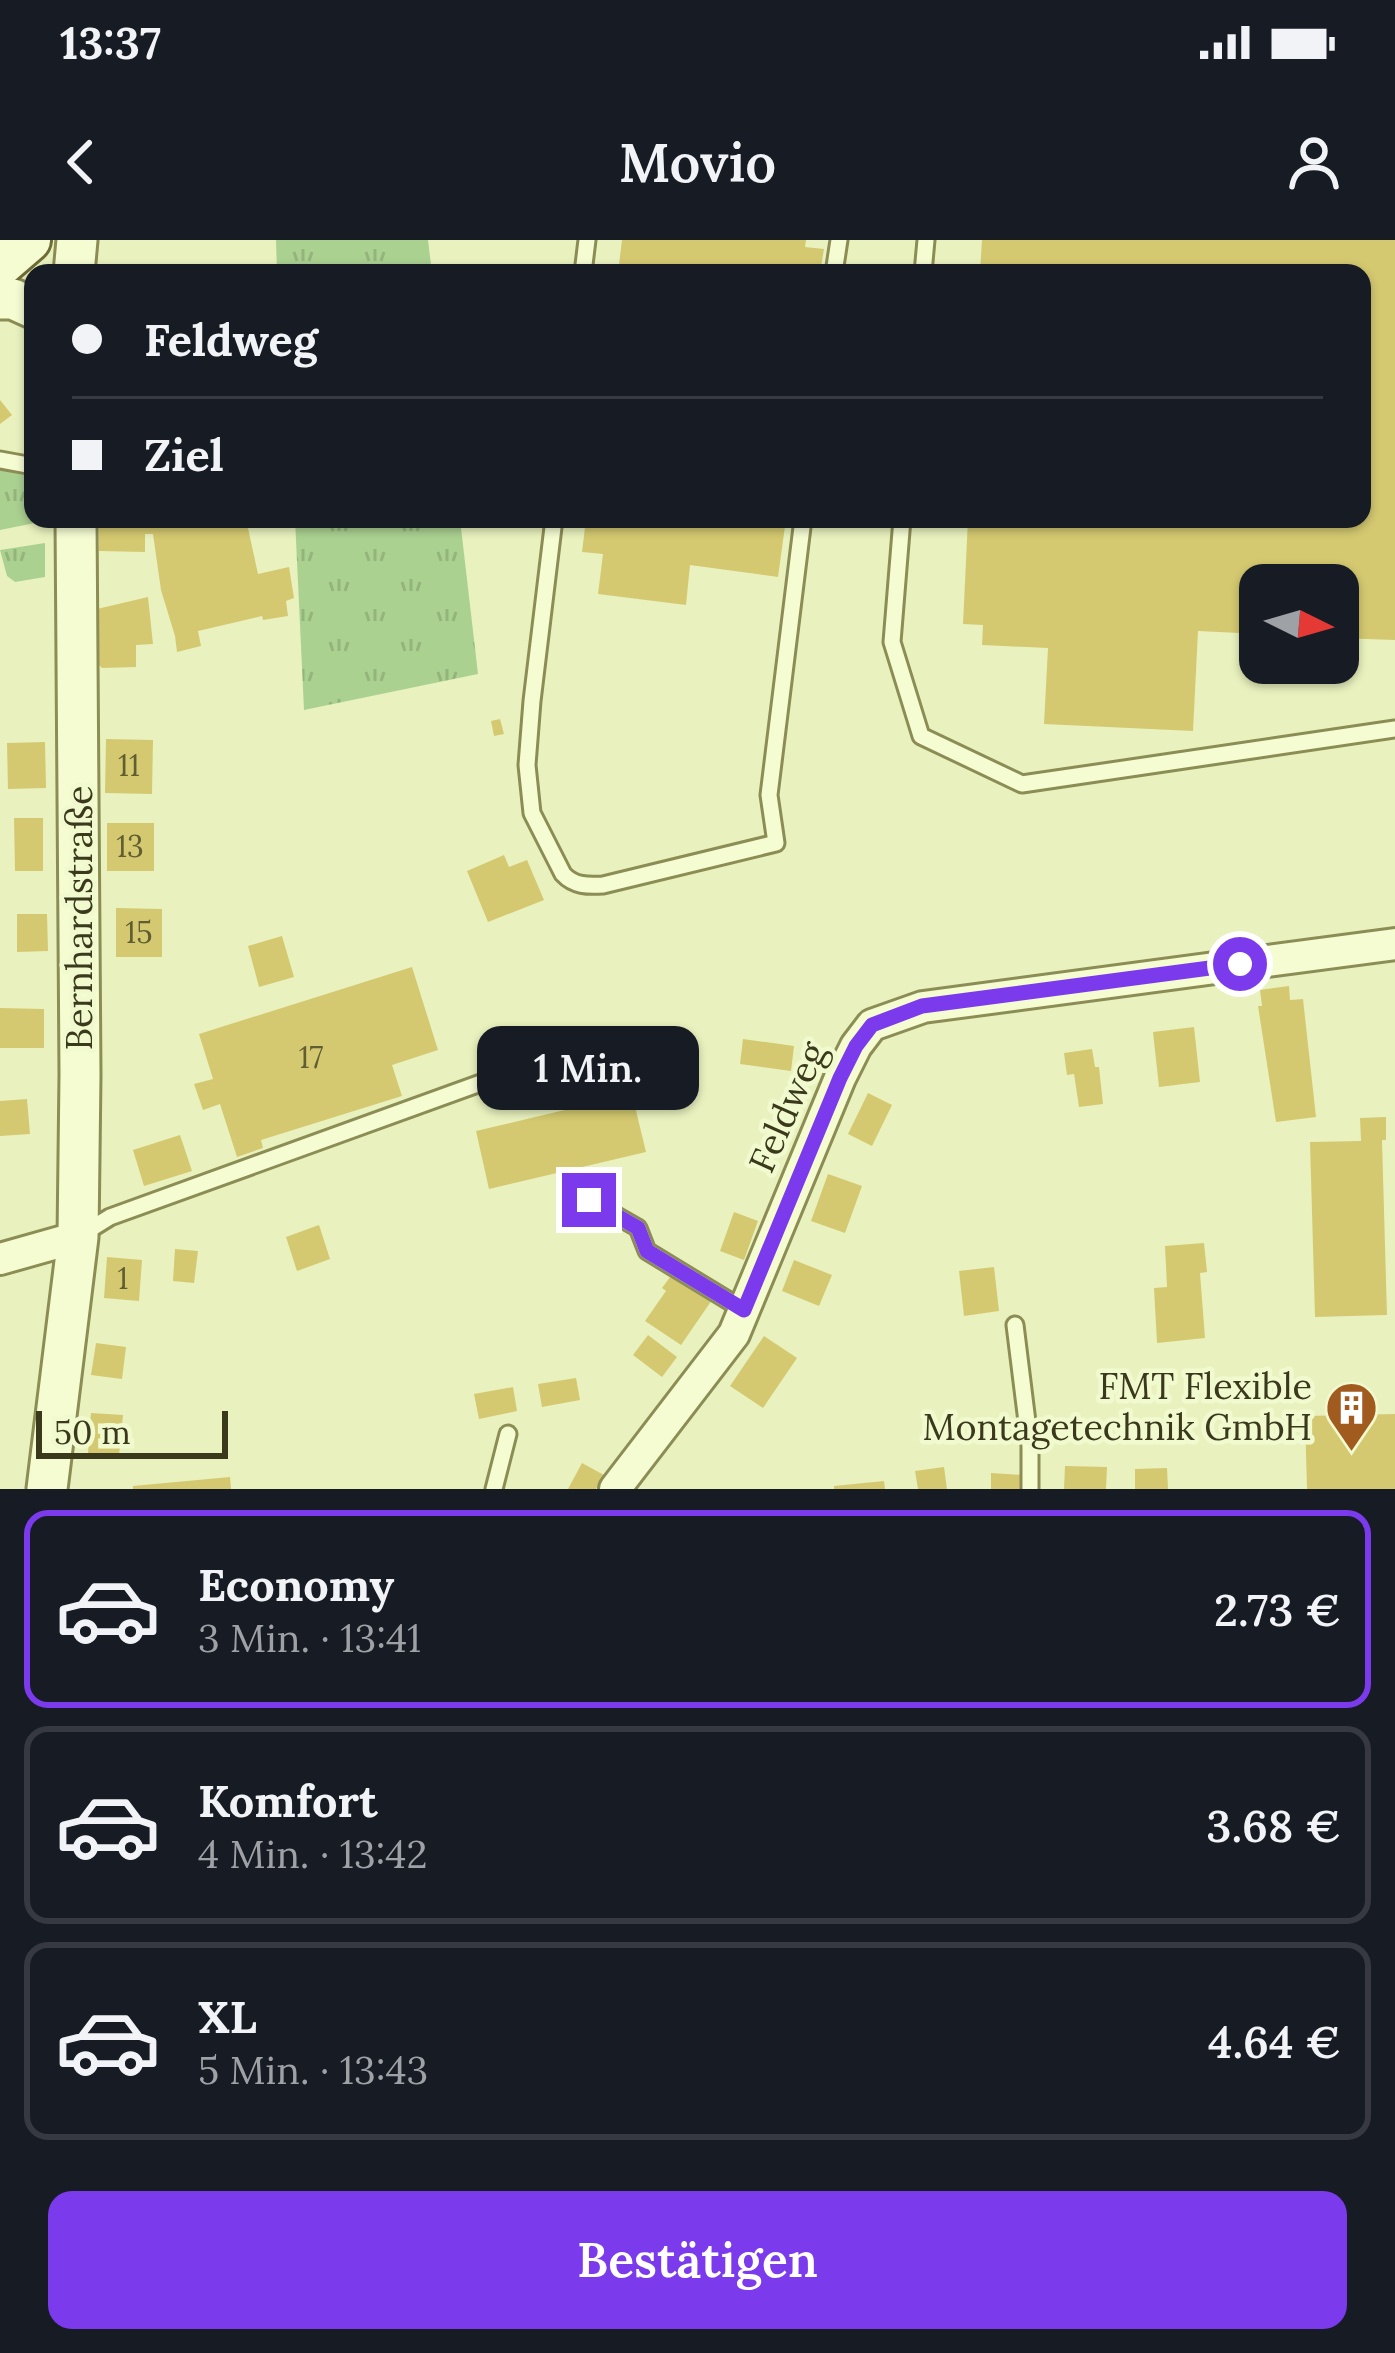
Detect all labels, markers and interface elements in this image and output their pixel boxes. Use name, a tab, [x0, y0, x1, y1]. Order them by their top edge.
text: 13:37	[60, 14, 161, 71]
text: Movio	[619, 128, 776, 197]
icon: back	[48, 129, 114, 195]
icon: person	[1281, 129, 1347, 195]
text: Feldweg	[144, 311, 318, 368]
text: Ziel	[144, 426, 224, 483]
north arrow	[1239, 564, 1359, 684]
map controls	[1239, 564, 1359, 684]
house number: 11	[118, 746, 140, 784]
street label: Bernhardstraße	[56, 786, 102, 1050]
house number: 13	[116, 827, 144, 865]
house number: 15	[125, 913, 153, 951]
route start	[1213, 937, 1267, 991]
callout: 1 Min.	[478, 1026, 700, 1110]
street label: Feldweg	[738, 1034, 836, 1179]
house number: 17	[299, 1038, 324, 1076]
text: 1 Min.	[534, 1043, 642, 1093]
route end	[562, 1173, 616, 1227]
house number: 1	[118, 1259, 128, 1297]
place label: FMT Flexible Montagetechnik GmbH	[923, 1363, 1312, 1450]
building icon: FMT Flexible Montagetechnik GmbH	[1323, 1379, 1379, 1453]
scale bar	[36, 1405, 228, 1458]
text: 50 m	[54, 1411, 131, 1453]
icon: car	[54, 1555, 162, 1663]
text: Economy	[198, 1556, 394, 1613]
text: 2.73 €	[1214, 1581, 1341, 1638]
text: 3 Min. · 13:41	[198, 1613, 421, 1663]
icon: car	[54, 1771, 162, 1879]
text: Komfort	[198, 1772, 378, 1829]
text: 3.68 €	[1206, 1797, 1341, 1854]
text: 4 Min. · 13:42	[198, 1829, 427, 1879]
icon: car	[54, 1987, 162, 2095]
text: XL	[198, 1988, 257, 2045]
text: 4.64 €	[1208, 2013, 1341, 2070]
text: 5 Min. · 13:43	[198, 2045, 428, 2095]
button: Bestätigen	[48, 2191, 1347, 2329]

